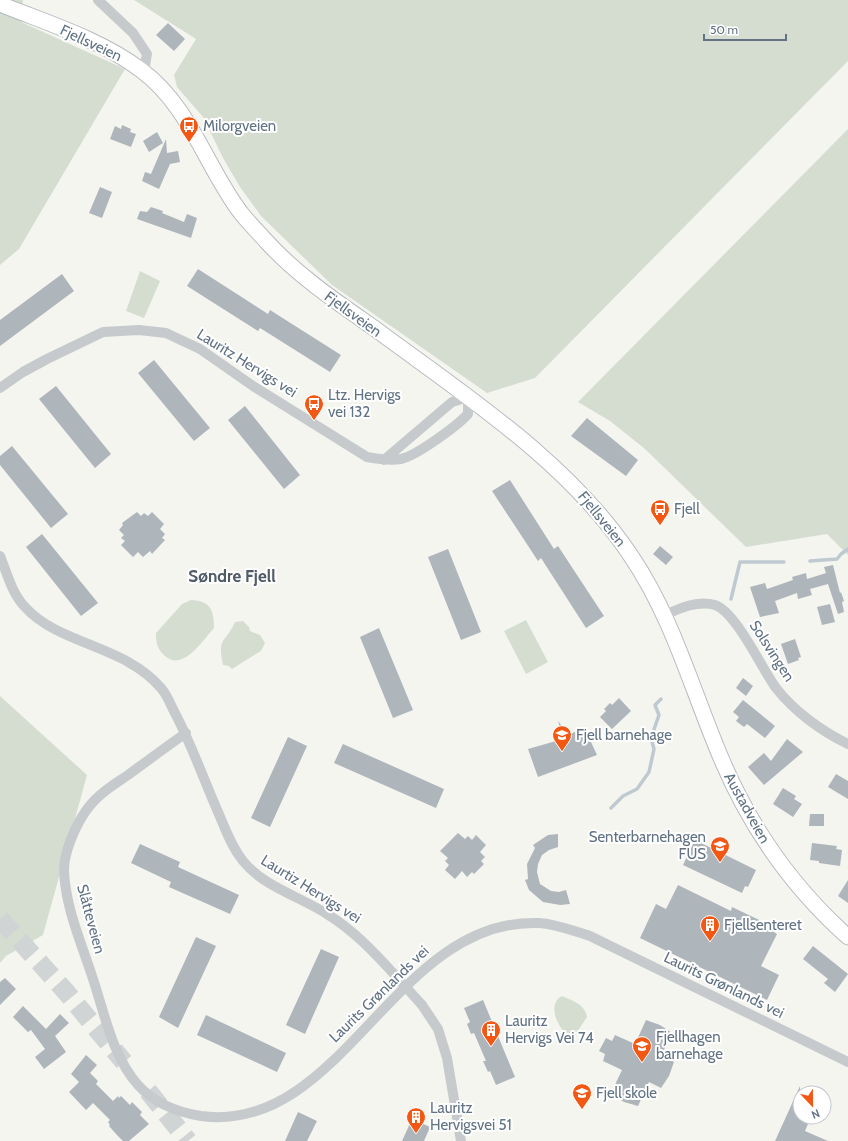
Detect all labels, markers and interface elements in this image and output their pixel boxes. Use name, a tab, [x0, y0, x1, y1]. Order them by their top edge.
scale bar	[704, 16, 786, 42]
street label: Fjellsveien	[57, 21, 125, 65]
text: 50 m	[710, 22, 738, 37]
bus stop icon: Milorgveien	[178, 115, 200, 143]
place label: Milorgveien	[203, 117, 276, 135]
street label: Fjellsveien	[321, 287, 385, 341]
street label: Lauritz Hervigs vei	[194, 325, 300, 401]
place label: Ltz. Hervigs vei 132	[328, 386, 401, 421]
bus stop icon: Ltz. Hervigs vei 132	[303, 393, 325, 421]
street label: Fjellsveien	[574, 488, 630, 550]
bus stop icon: Fjell	[649, 498, 671, 526]
place label: Fjell	[674, 500, 700, 518]
district label: Søndre Fjell	[188, 566, 276, 586]
street label: Solsvingen	[746, 617, 798, 685]
school or university icon: Fjell barnehage	[551, 724, 573, 752]
place label: Fjell barnehage	[576, 726, 672, 744]
street label: Austadveien	[720, 770, 774, 846]
place label: Senterbarnehagen FUS	[589, 828, 706, 863]
school or university icon: Senterbarnehagen FUS	[709, 835, 731, 863]
street label: Laurtiz Hervigs vei	[258, 851, 364, 927]
street label: Slåtteveien	[73, 882, 109, 956]
building icon: Fjellsenteret	[699, 914, 721, 942]
place label: Fjellsenteret	[724, 916, 802, 934]
street label: Laurits Grønlands vei	[325, 942, 433, 1046]
street label: Laurits Grønlands vei	[661, 948, 787, 1022]
place label: Lauritz Hervigs Vei 74	[505, 1012, 594, 1047]
building icon: Lauritz Hervigs Vei 74	[480, 1019, 502, 1047]
place label: Fjellhagen barnehage	[656, 1028, 723, 1063]
school or university icon: Fjellhagen barnehage	[631, 1035, 653, 1063]
school or university icon: Fjell skole	[571, 1082, 593, 1110]
place label: Fjell skole	[596, 1084, 657, 1102]
north arrow	[792, 1085, 832, 1125]
place label: Lauritz Hervigsvei 51	[430, 1099, 512, 1134]
building icon: Lauritz Hervigsvei 51	[405, 1106, 427, 1134]
text: N	[810, 1106, 822, 1122]

